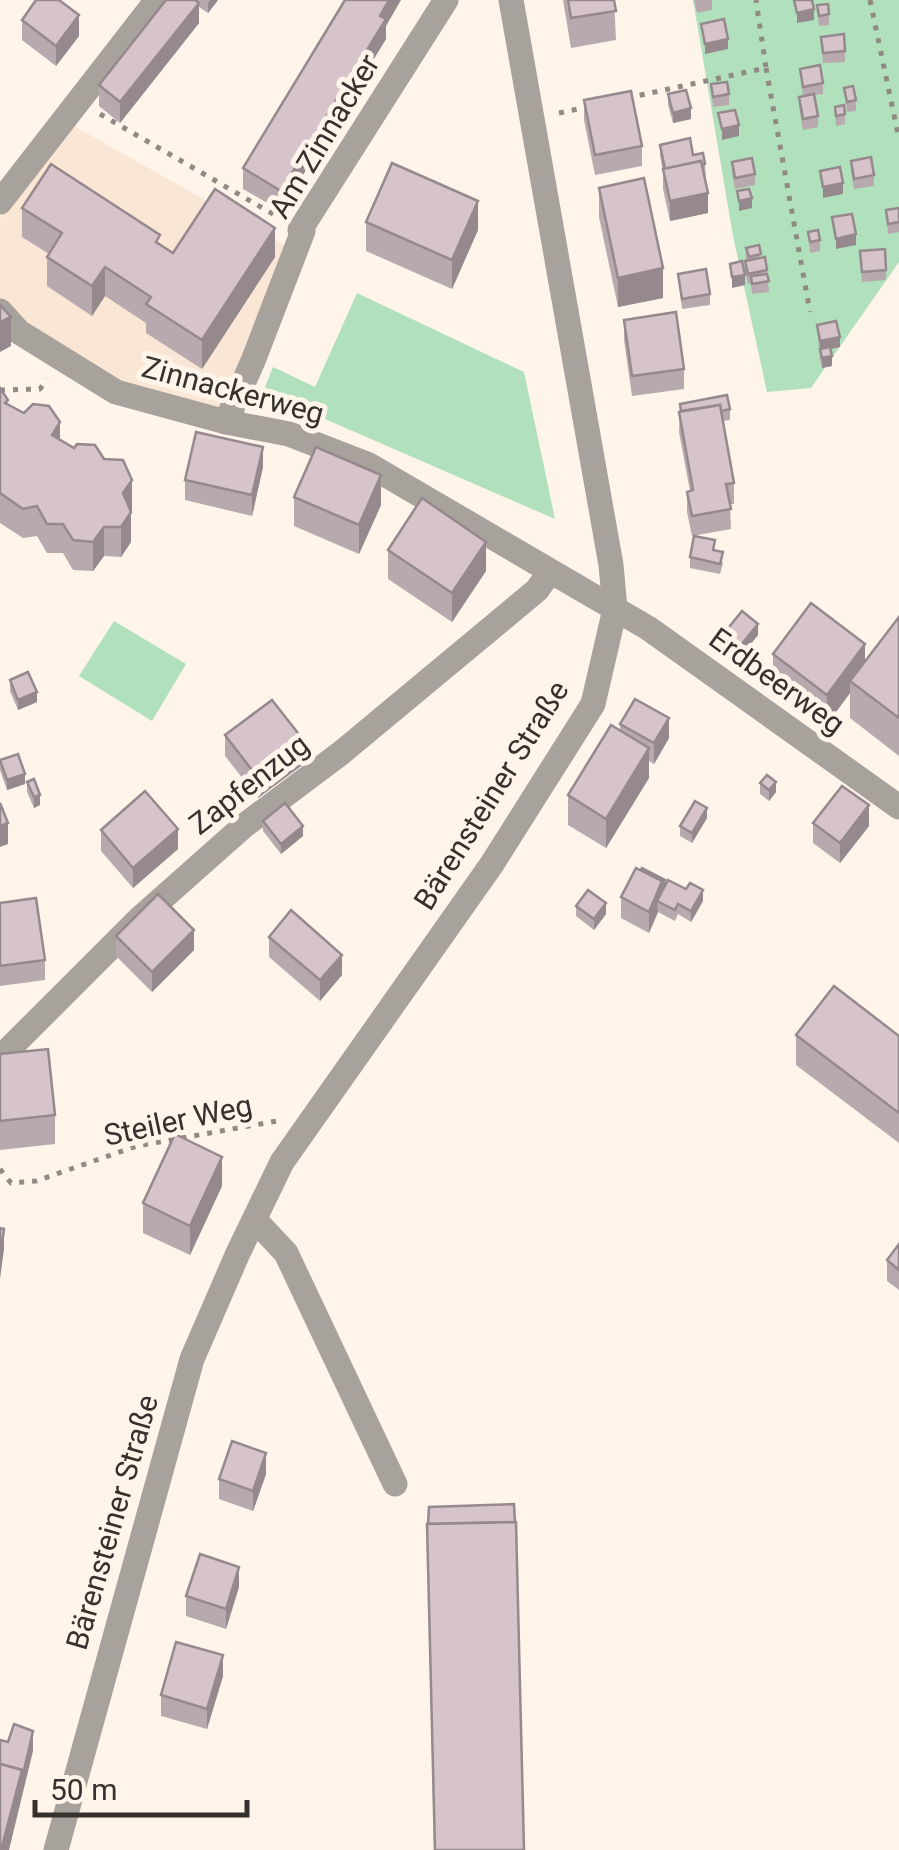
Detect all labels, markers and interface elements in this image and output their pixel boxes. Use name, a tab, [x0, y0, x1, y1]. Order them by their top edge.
street label: Am Zinnacker	[261, 48, 387, 224]
street label: Zinnackerweg	[138, 349, 328, 431]
street label: Erdbeerweg	[703, 620, 851, 742]
street label: Bärensteiner Straße	[406, 674, 576, 916]
street label: Zapfenzug	[182, 727, 316, 841]
street label: Steiler Weg	[101, 1087, 255, 1153]
street label: Bärensteiner Straße	[59, 1391, 165, 1653]
scale bar	[35, 1755, 248, 1817]
text: 50 m	[50, 1772, 117, 1807]

